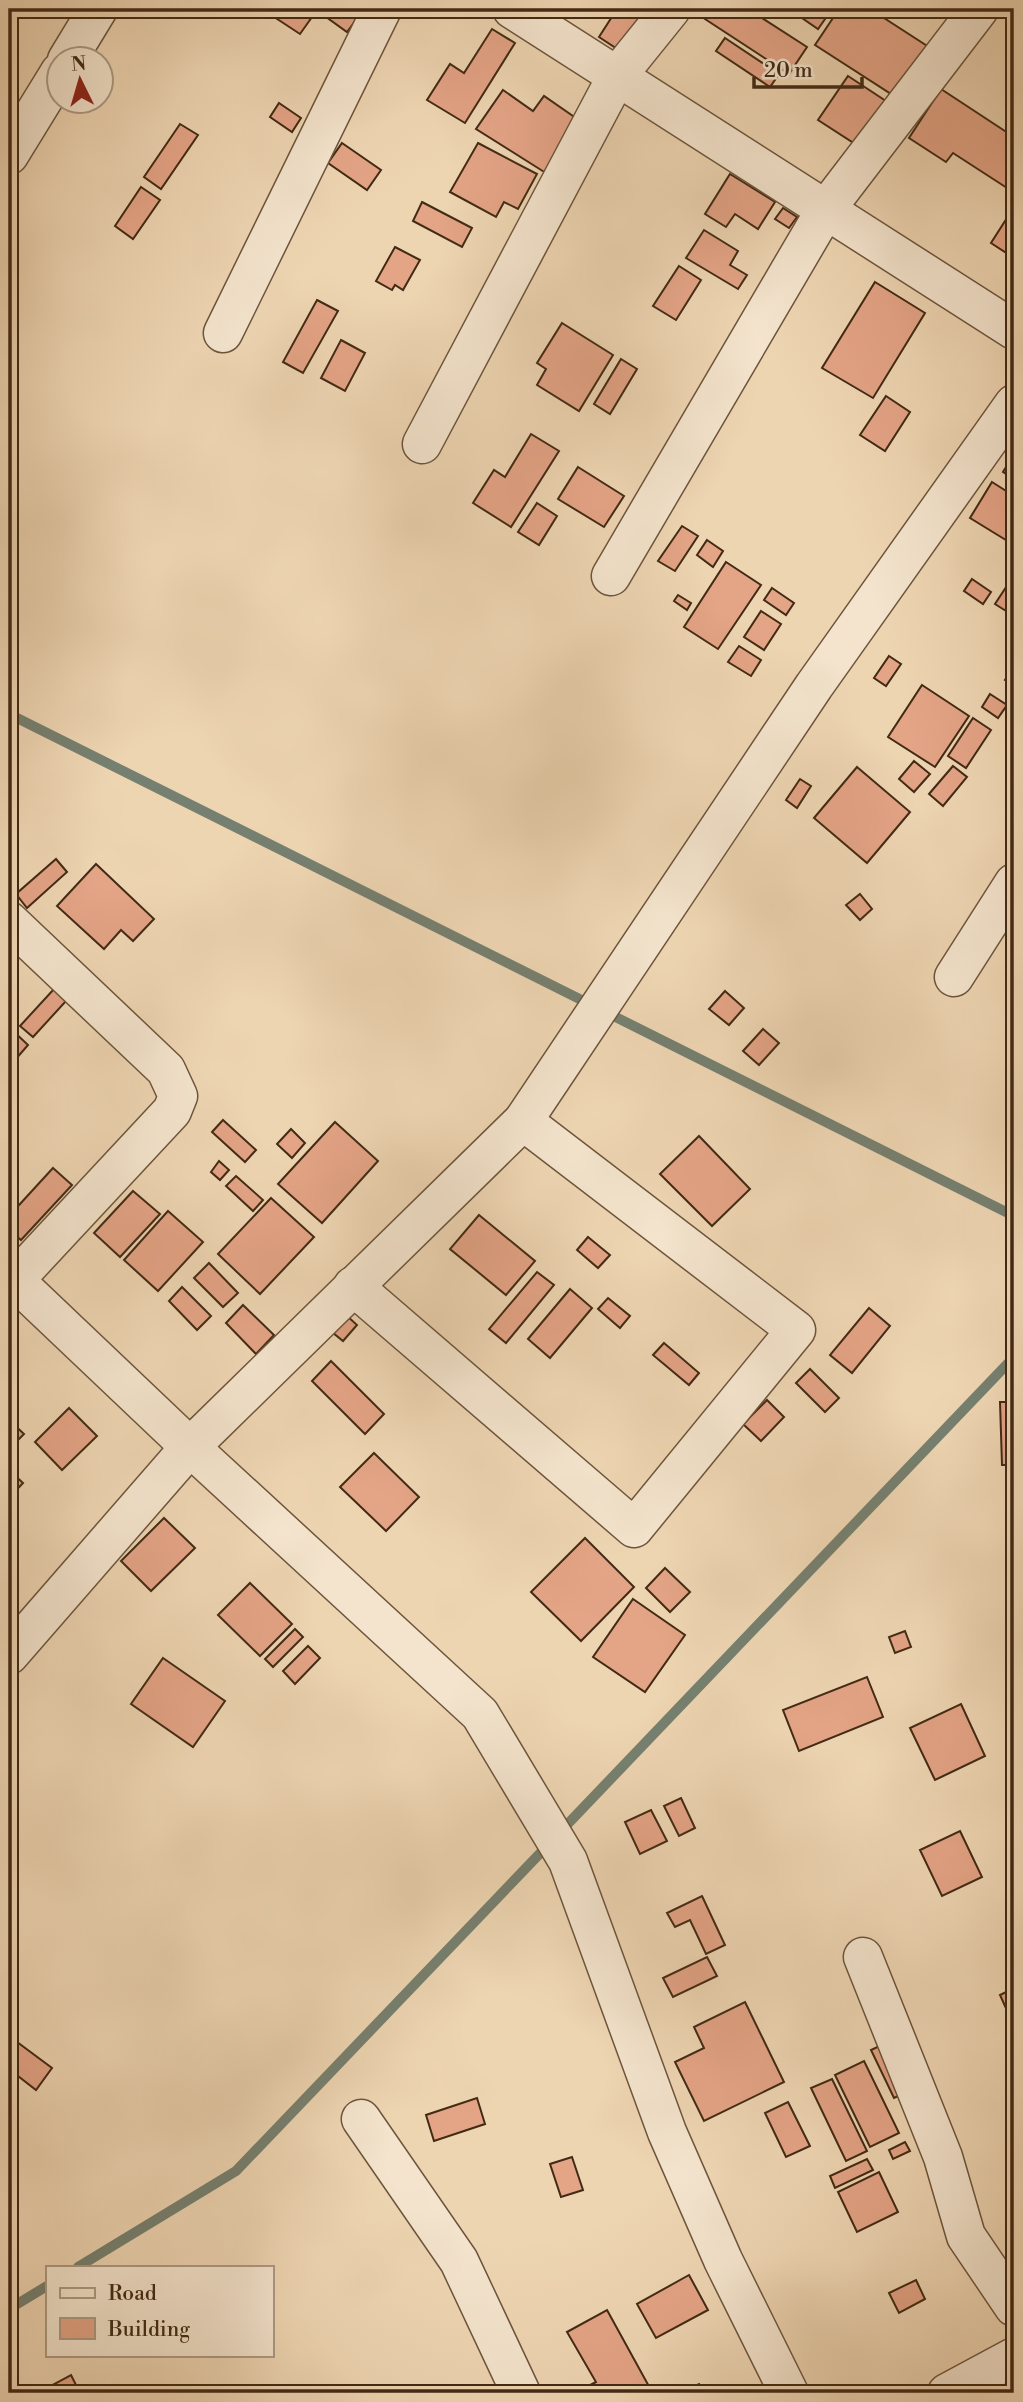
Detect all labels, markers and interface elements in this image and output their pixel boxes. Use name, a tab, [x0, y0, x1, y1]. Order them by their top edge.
north arrow	[46, 46, 116, 116]
scale bar	[754, 46, 862, 90]
text: N	[70, 51, 87, 77]
text: 20 m	[764, 58, 813, 84]
legend	[46, 2266, 273, 2356]
text: Road	[108, 2281, 157, 2307]
text: Building	[107, 2317, 190, 2343]

